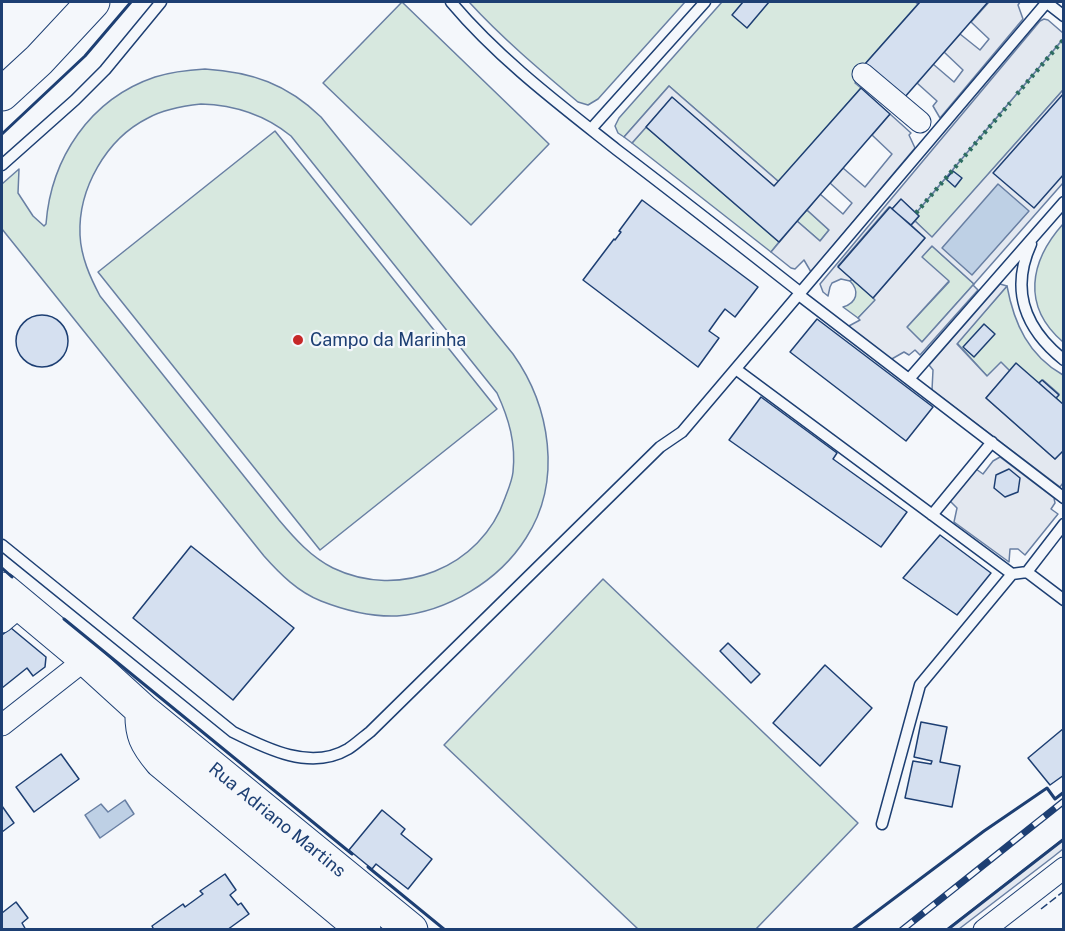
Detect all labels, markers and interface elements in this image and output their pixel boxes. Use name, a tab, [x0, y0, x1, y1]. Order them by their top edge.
place label: Campo da Marinha	[310, 329, 466, 351]
marker: Campo da Marinha	[291, 333, 305, 347]
street label: Rua Adriano Martins	[204, 758, 350, 882]

